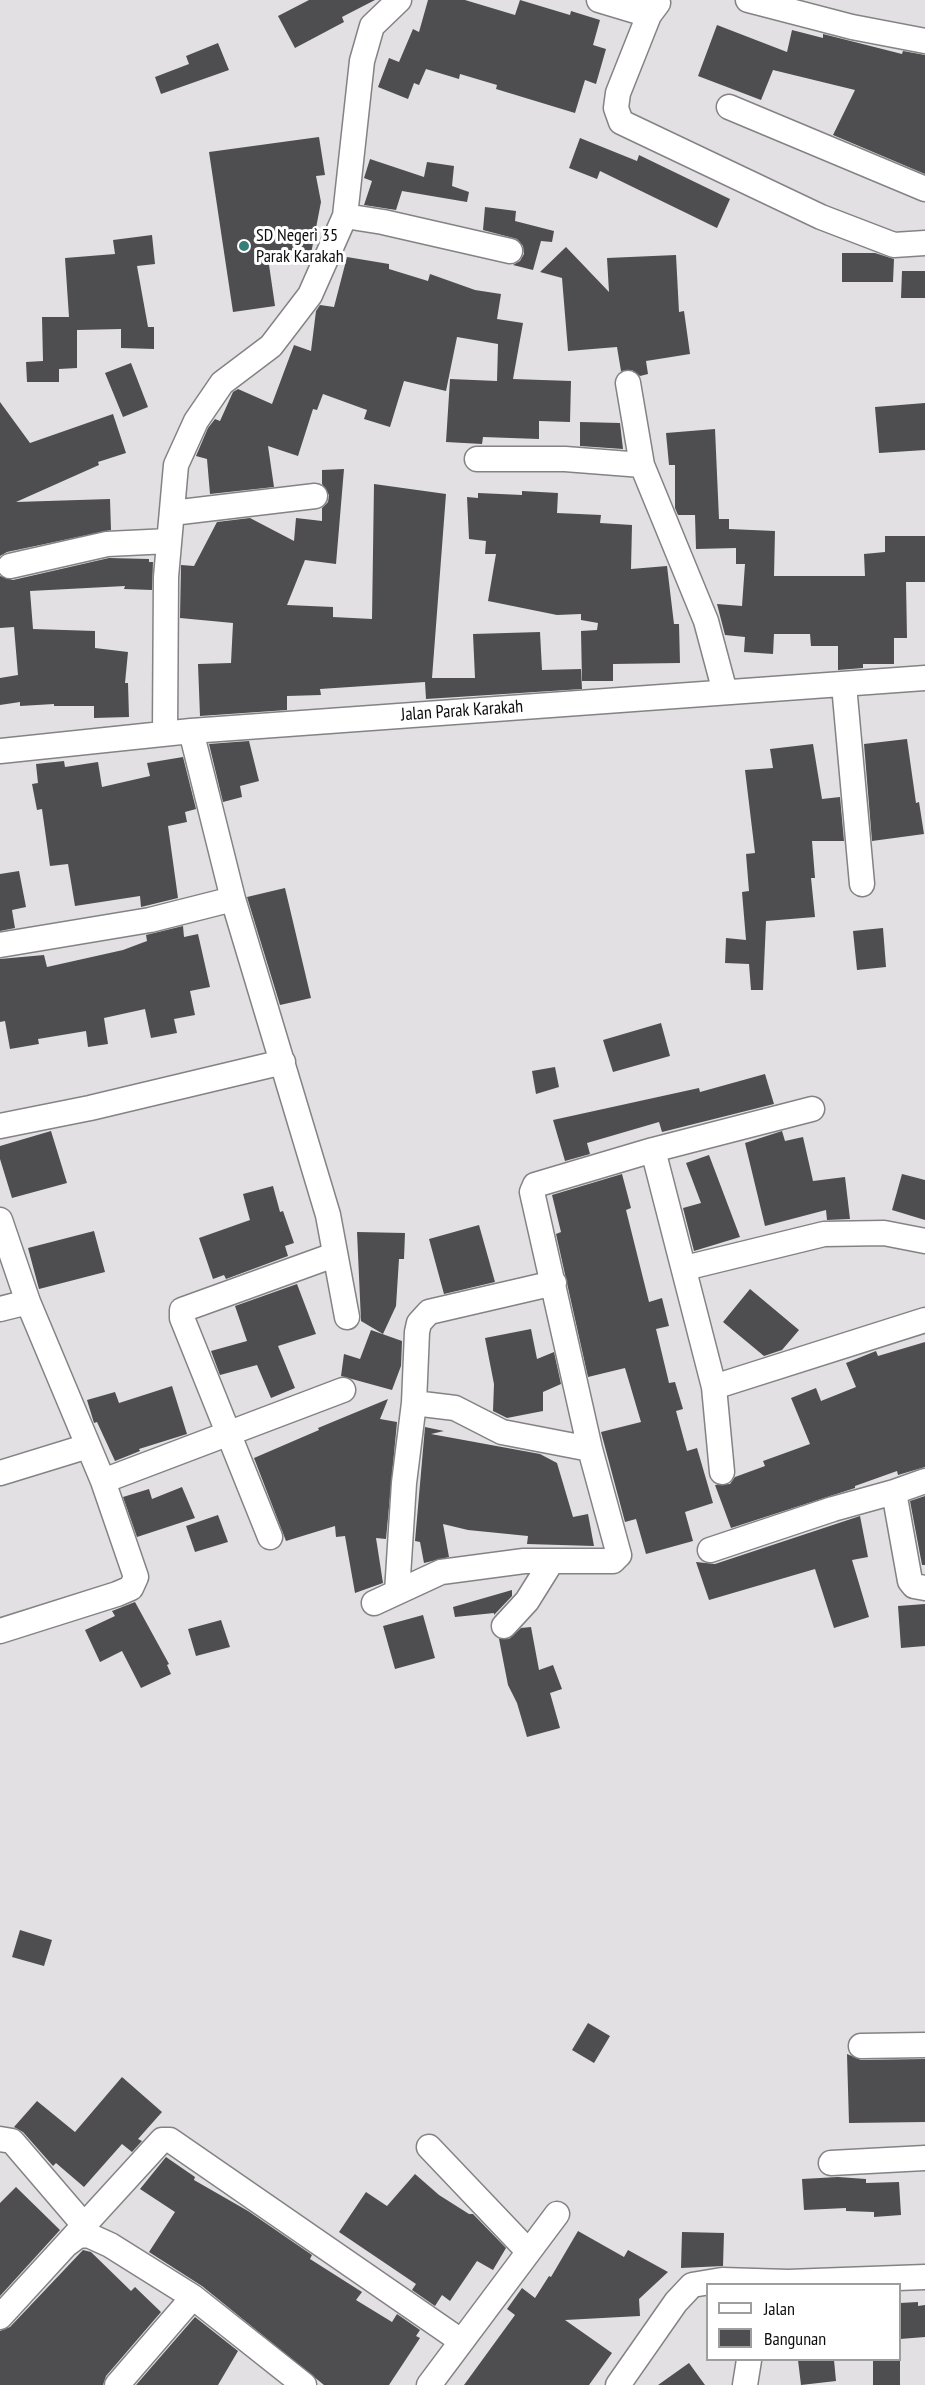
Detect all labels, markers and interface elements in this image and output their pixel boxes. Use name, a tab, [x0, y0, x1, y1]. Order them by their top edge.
place label: SD Negeri 35 Parak Karakah	[256, 225, 344, 268]
marker: SD Negeri 35 Parak Karakah	[237, 239, 251, 253]
street label: Jalan Parak Karakah	[400, 696, 524, 726]
legend	[706, 2283, 901, 2361]
text: Jalan	[764, 2297, 795, 2320]
text: Bangunan	[764, 2327, 826, 2350]

